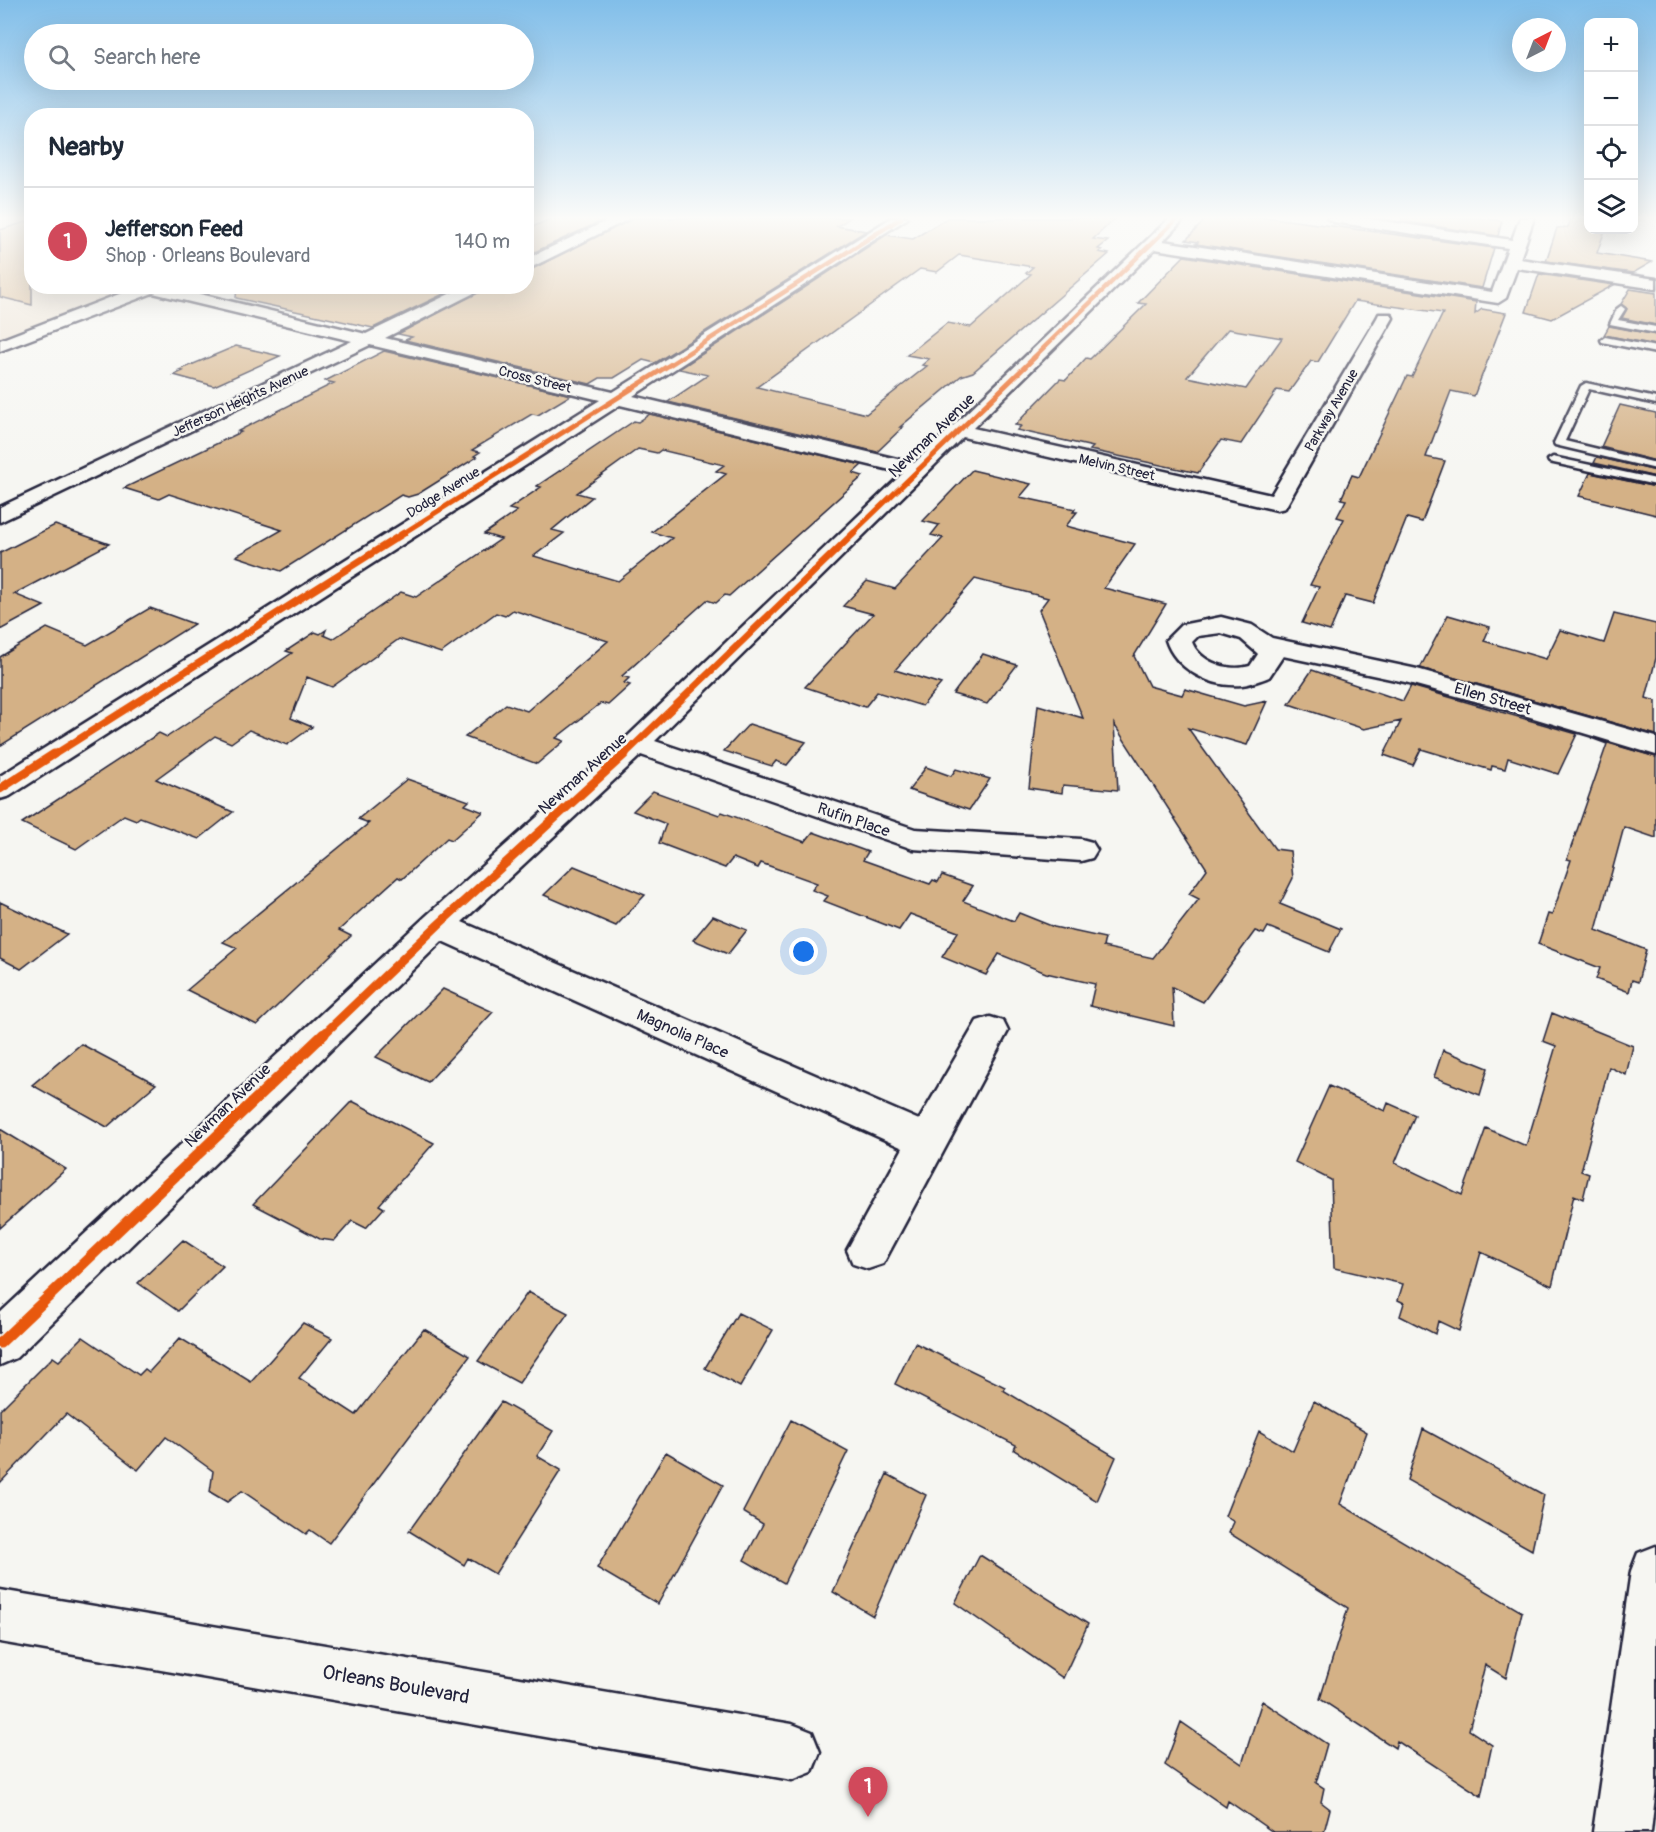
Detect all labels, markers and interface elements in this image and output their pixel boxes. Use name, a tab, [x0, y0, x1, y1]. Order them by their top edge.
north arrow	[1512, 18, 1566, 72]
map controls	[1584, 18, 1638, 234]
button: +	[1584, 18, 1638, 72]
search box	[24, 24, 534, 90]
icon: search	[45, 41, 78, 74]
text: Search here	[93, 43, 200, 71]
button: −	[1584, 72, 1638, 126]
button: locate	[1584, 126, 1638, 180]
text: Nearby	[48, 131, 124, 163]
button: layers	[1584, 180, 1638, 234]
text: Jefferson Feed	[105, 215, 243, 243]
text: 1	[64, 229, 71, 254]
text: 140 m	[455, 229, 510, 254]
text: Shop · Orleans Boulevard	[105, 243, 311, 268]
street label: Jefferson Heights Avenue	[169, 362, 311, 441]
street label: Cross Street	[497, 362, 573, 397]
street label: Parkway Avenue	[1301, 366, 1362, 455]
street label: Newman Avenue	[884, 389, 979, 482]
street label: Melvin Street	[1077, 450, 1157, 485]
street label: Dodge Avenue	[404, 463, 483, 522]
street label: Ellen Street	[1452, 678, 1534, 720]
street label: Newman Avenue	[534, 729, 631, 819]
street label: Rufin Place	[815, 798, 893, 842]
your location	[789, 937, 818, 966]
street label: Magnolia Place	[633, 1005, 732, 1063]
street label: Newman Avenue	[180, 1059, 275, 1152]
street label: Orleans Boulevard	[320, 1659, 471, 1710]
pin: 1	[848, 1768, 888, 1817]

